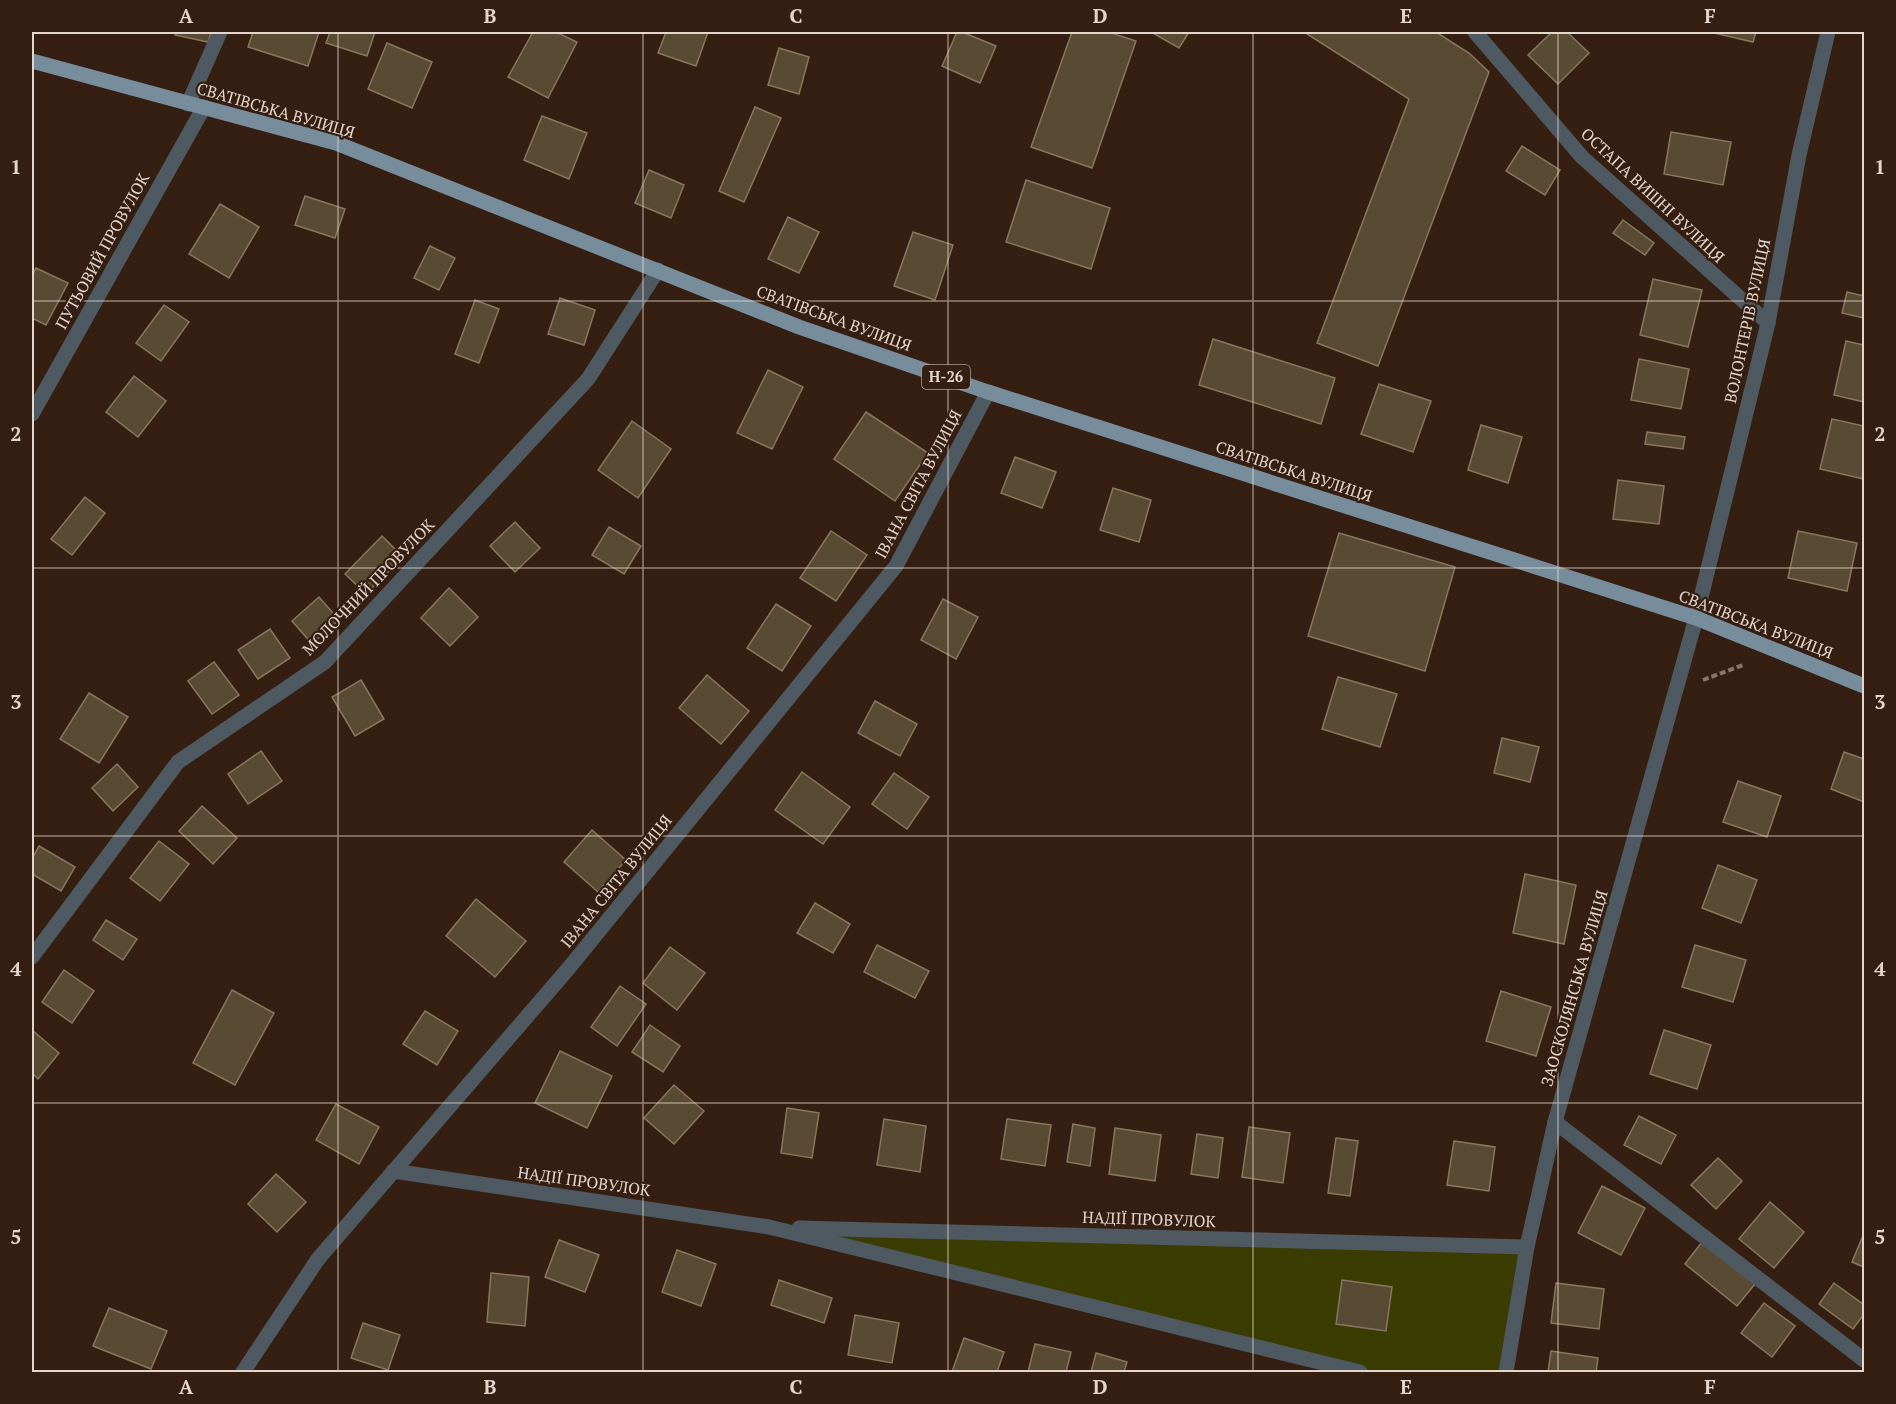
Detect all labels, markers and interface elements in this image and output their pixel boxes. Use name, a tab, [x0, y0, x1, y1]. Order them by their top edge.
text: A	[179, 2, 194, 29]
text: B	[484, 2, 497, 29]
text: C	[789, 2, 803, 29]
text: D	[1093, 2, 1107, 29]
text: E	[1400, 2, 1412, 29]
text: F	[1704, 2, 1716, 29]
street label: СВАТІВСЬКА ВУЛИЦЯ	[194, 77, 358, 143]
street label: ОСТАПА ВИШНІ ВУЛИЦЯ	[1576, 123, 1730, 267]
text: 1	[10, 153, 22, 180]
text: 1	[1874, 153, 1886, 180]
street label: ПУТЬОВИЙ ПРОВУЛОК	[50, 168, 154, 333]
street label: ВОЛОНТЕРІВ ВУЛИЦЯ	[1719, 237, 1775, 405]
street label: СВАТІВСЬКА ВУЛИЦЯ	[753, 280, 915, 356]
road number: Н-26	[922, 365, 970, 389]
street label: ІВАНА СВІТА ВУЛИЦЯ	[869, 406, 967, 562]
text: 2	[10, 420, 22, 447]
text: 2	[1874, 420, 1886, 447]
street label: СВАТІВСЬКА ВУЛИЦЯ	[1213, 435, 1375, 507]
street label: МОЛОЧНИЙ ПРОВУЛОК	[297, 513, 440, 660]
street label: СВАТІВСЬКА ВУЛИЦЯ	[1676, 584, 1836, 664]
text: 3	[10, 688, 22, 715]
text: 3	[1874, 688, 1886, 715]
street label: ІВАНА СВІТА ВУЛИЦЯ	[555, 810, 677, 952]
street label: ЗАОСКОЛЯНСЬКА ВУЛИЦЯ	[1535, 887, 1613, 1089]
text: 4	[10, 955, 22, 982]
text: 4	[1874, 955, 1886, 982]
street label: НАДІЇ ПРОВУЛОК	[516, 1161, 652, 1201]
street label: НАДІЇ ПРОВУЛОК	[1082, 1206, 1217, 1232]
text: 5	[10, 1223, 22, 1250]
text: 5	[1874, 1223, 1886, 1250]
text: A	[179, 1373, 194, 1400]
text: B	[484, 1373, 497, 1400]
text: C	[789, 1373, 803, 1400]
text: D	[1093, 1373, 1107, 1400]
text: E	[1400, 1373, 1412, 1400]
text: F	[1704, 1373, 1716, 1400]

